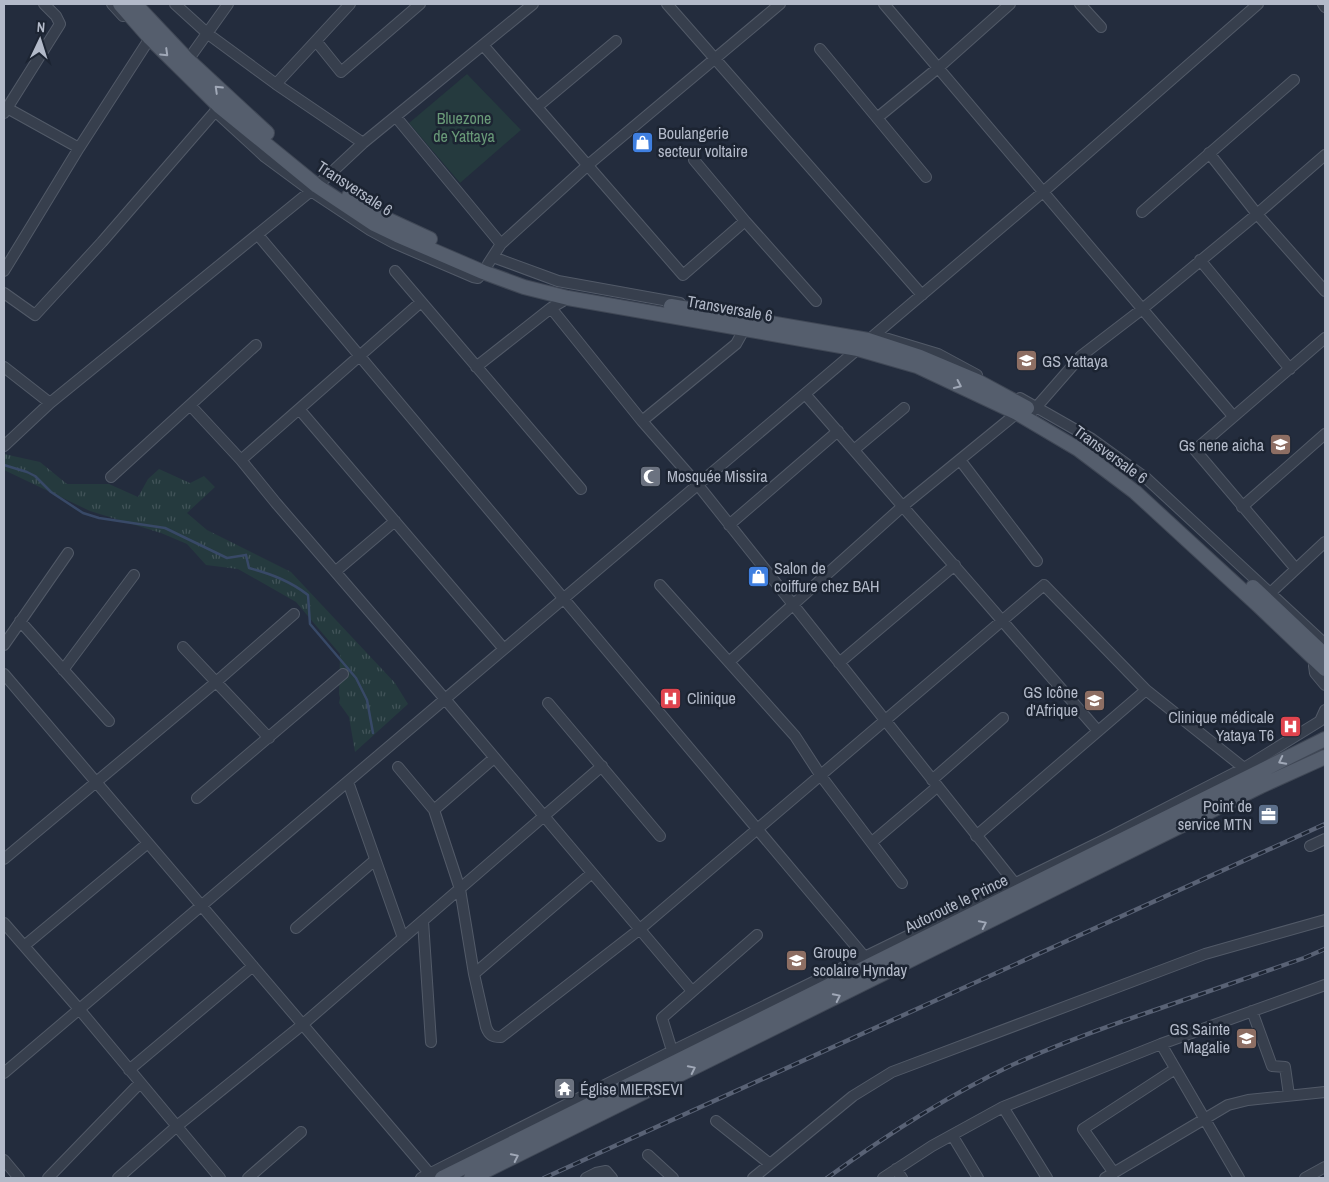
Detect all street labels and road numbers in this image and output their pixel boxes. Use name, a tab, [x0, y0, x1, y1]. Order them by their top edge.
street label: Transversale 6	[313, 155, 397, 221]
street label: Transversale 6	[686, 290, 774, 326]
street label: Transversale 6	[1070, 420, 1152, 488]
street label: Autoroute le Prince	[900, 868, 1011, 938]

